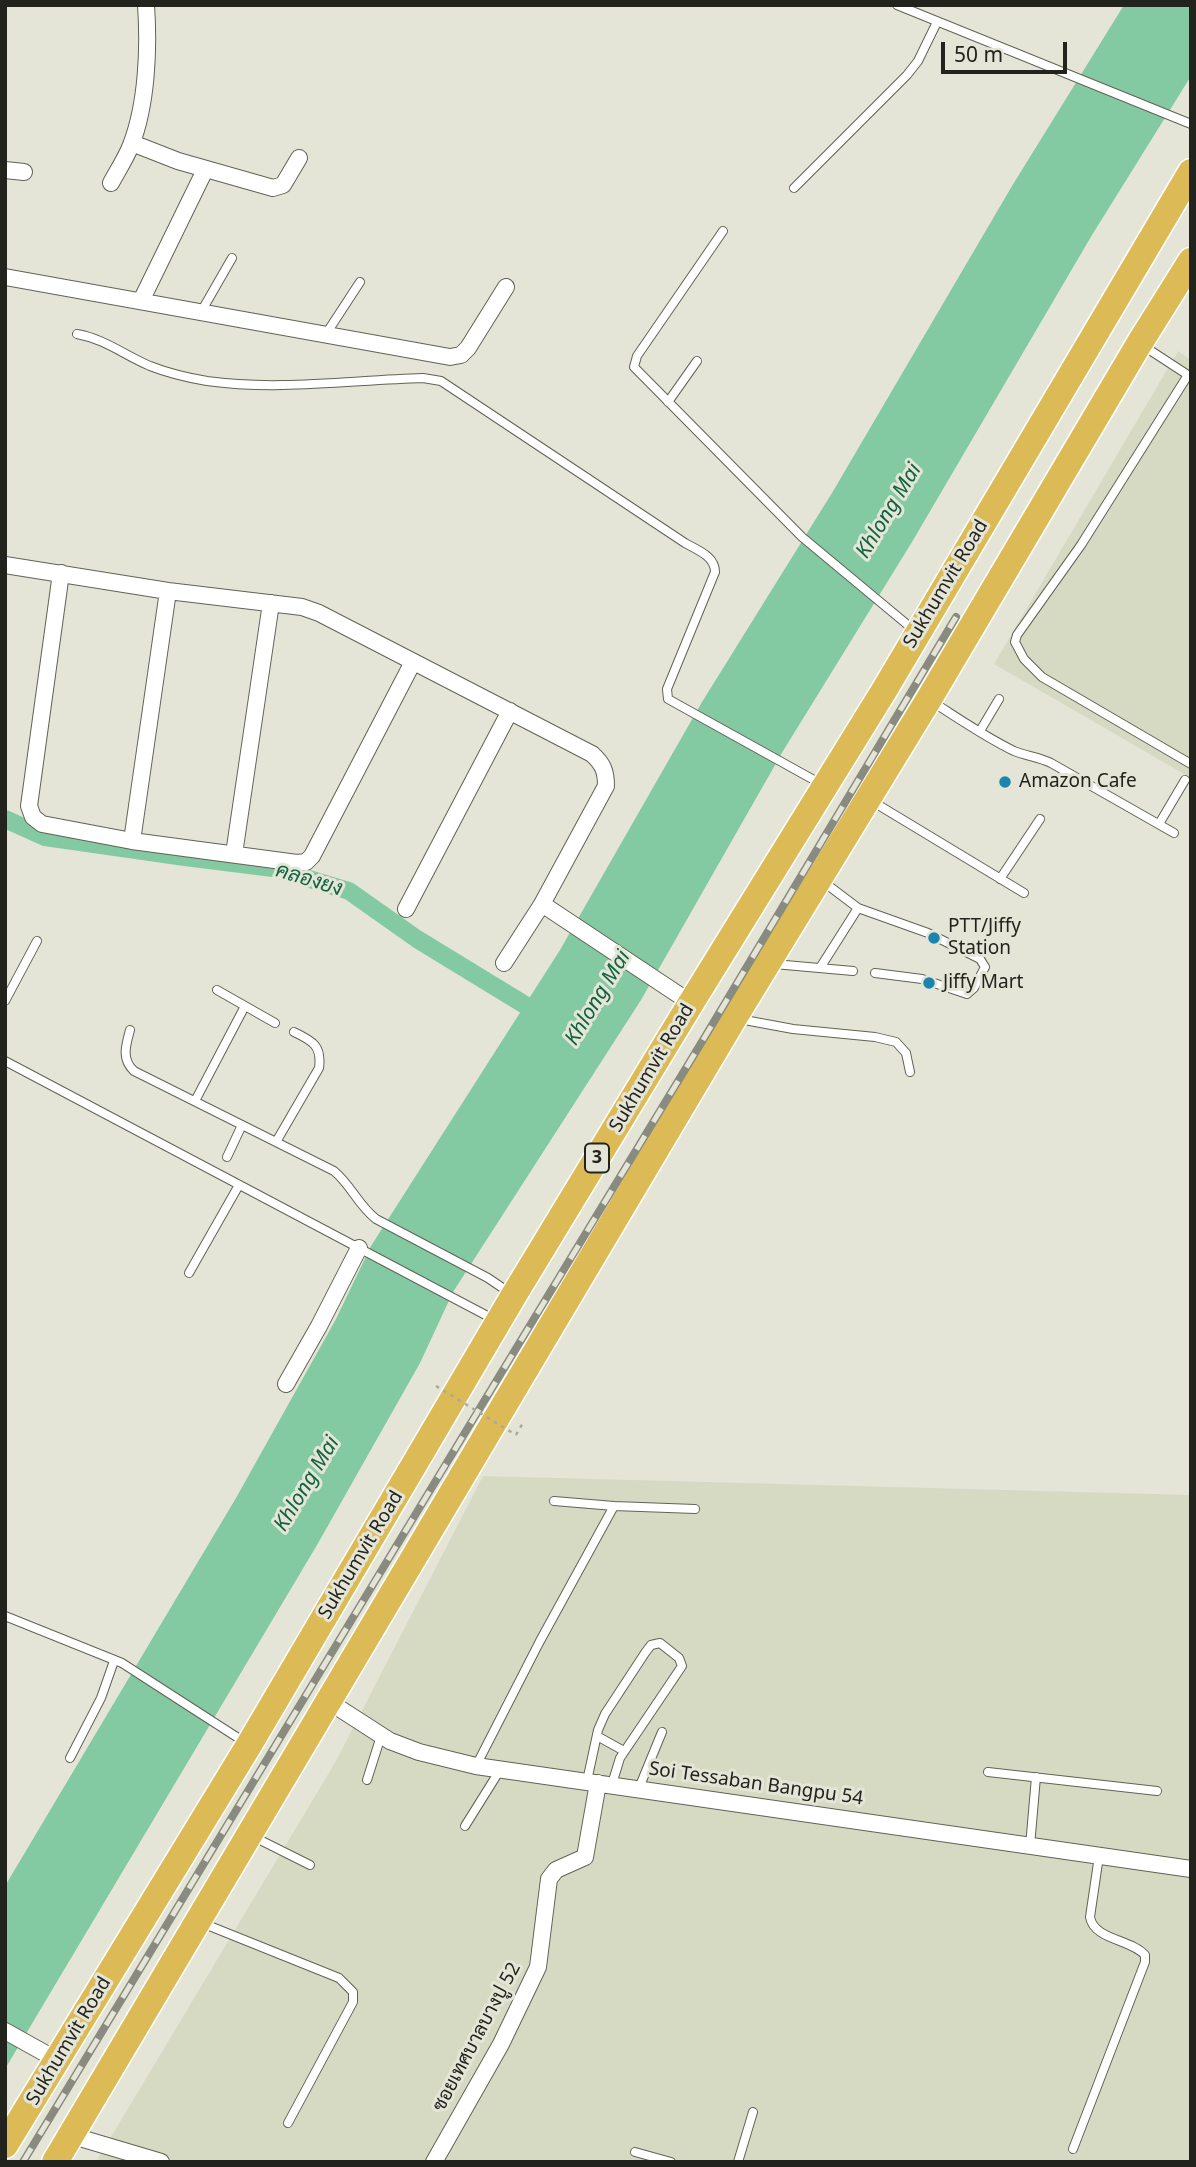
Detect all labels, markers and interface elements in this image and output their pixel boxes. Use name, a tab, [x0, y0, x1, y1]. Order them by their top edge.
scale bar	[944, 28, 1070, 72]
text: 50 m	[954, 40, 1003, 68]
water label: Khlong Mai	[851, 459, 927, 563]
street label: Sukhumvit Road	[899, 516, 993, 652]
place label: Amazon Cafe	[1019, 771, 1137, 793]
marker: Amazon Cafe	[997, 774, 1013, 790]
water label: คลองยง	[273, 858, 345, 902]
place label: PTT/Jiffy Station	[948, 916, 1021, 960]
marker: PTT/Jiffy Station	[926, 930, 942, 946]
water label: Khlong Mai	[560, 946, 636, 1050]
place label: Jiffy Mart	[943, 972, 1023, 994]
marker: Jiffy Mart	[921, 975, 937, 991]
street label: Sukhumvit Road	[605, 1000, 699, 1136]
road number: 3	[585, 1143, 609, 1172]
water label: Khlong Mai	[269, 1432, 345, 1536]
street label: Sukhumvit Road	[314, 1487, 408, 1623]
street label: Soi Tessaban Bangpu 54	[647, 1758, 865, 1810]
street label: ซอยเทศบาลบางปู 52	[428, 1959, 526, 2115]
street label: Sukhumvit Road	[22, 1973, 116, 2109]

